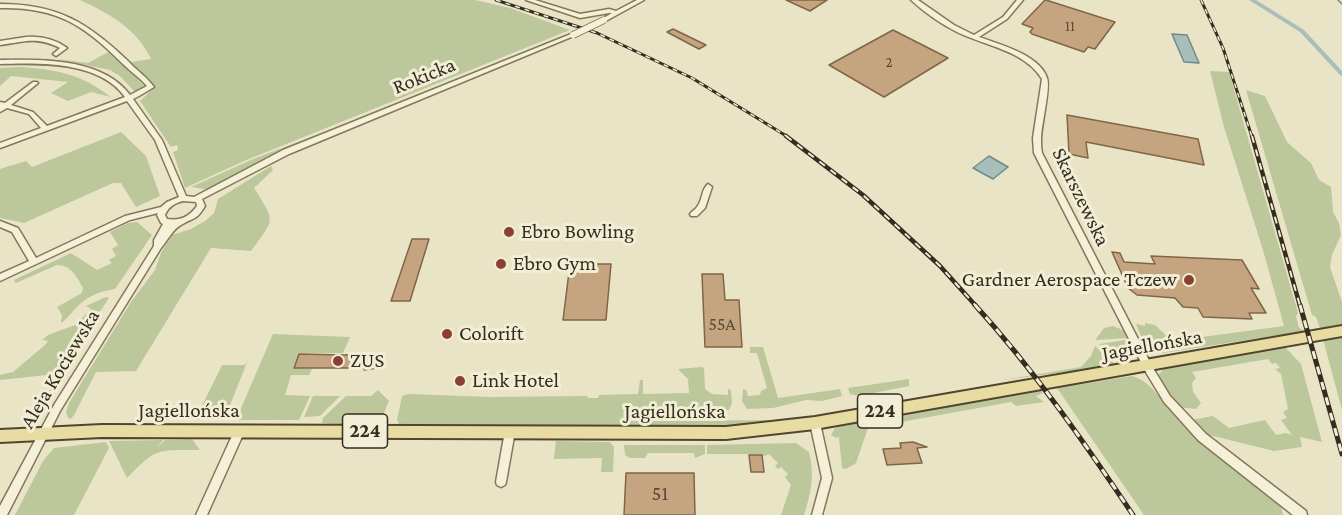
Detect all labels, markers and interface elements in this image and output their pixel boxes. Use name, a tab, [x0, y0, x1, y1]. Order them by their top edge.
house number: 11	[1065, 17, 1075, 35]
street label: Rokicka	[389, 52, 459, 100]
house number: 2	[885, 53, 893, 71]
street label: Skarszewska	[1046, 144, 1116, 250]
place label: Ebro Bowling	[521, 219, 634, 245]
marker: Ebro Bowling	[502, 225, 516, 239]
place label: Ebro Gym	[513, 251, 596, 277]
marker: Ebro Gym	[494, 257, 508, 271]
place label: Gardner Aerospace Tczew	[962, 267, 1177, 293]
marker: Gardner Aerospace Tczew	[1182, 273, 1196, 287]
street label: Aleja Kociewska	[15, 305, 105, 433]
house number: 55A	[709, 313, 735, 335]
place label: Colorift	[459, 321, 524, 347]
street label: Jagiellońska	[1100, 324, 1204, 366]
marker: Colorift	[440, 327, 454, 341]
place label: ZUS	[350, 348, 384, 374]
marker: ZUS	[331, 354, 345, 368]
place label: Link Hotel	[472, 368, 559, 394]
marker: Link Hotel	[453, 374, 467, 388]
road number: 224	[858, 394, 902, 428]
street label: Jagiellońska	[138, 398, 240, 424]
street label: Jagiellońska	[624, 399, 726, 425]
road number: 224	[342, 414, 388, 448]
house number: 51	[652, 481, 668, 507]

